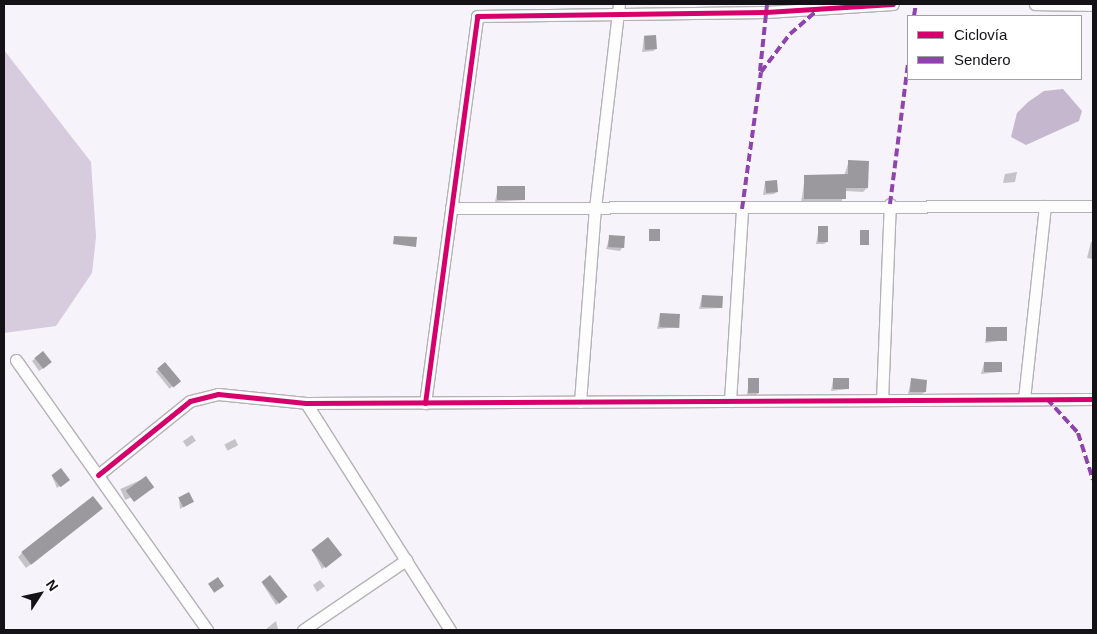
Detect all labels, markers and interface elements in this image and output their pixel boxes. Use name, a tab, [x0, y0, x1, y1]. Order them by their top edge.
legend	[907, 15, 1082, 80]
text: Ciclovía	[954, 26, 1007, 43]
text: Sendero	[954, 51, 1011, 68]
north arrow	[15, 569, 65, 619]
text: N	[43, 577, 62, 594]

